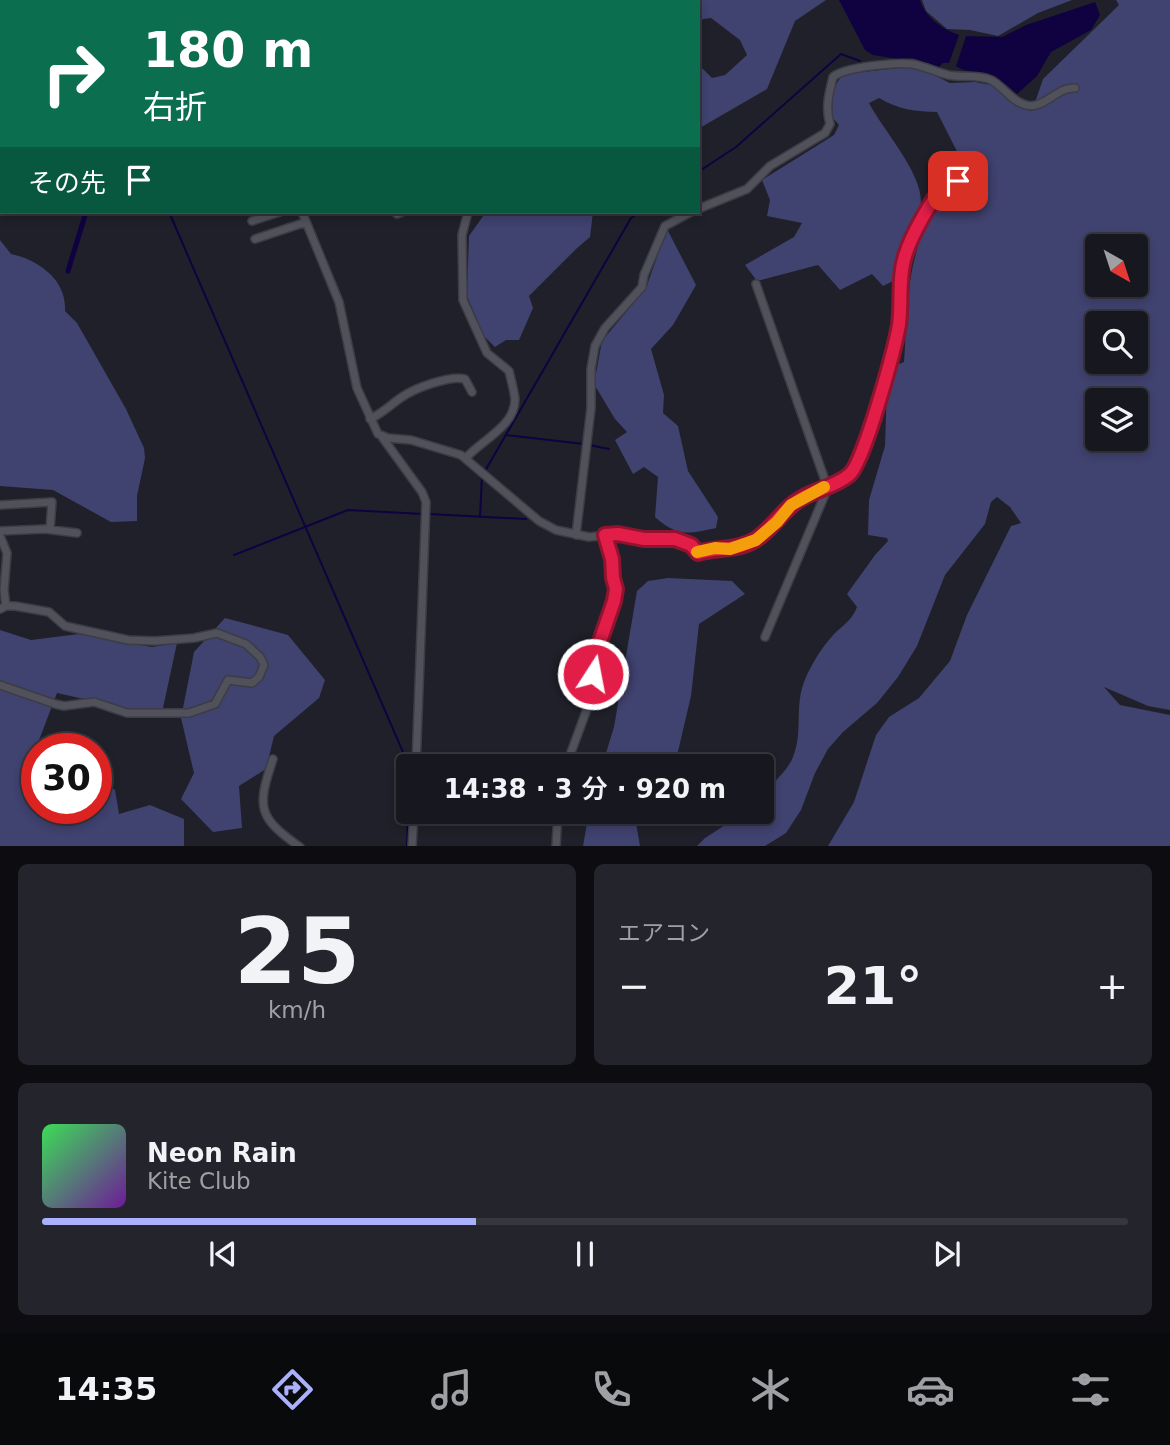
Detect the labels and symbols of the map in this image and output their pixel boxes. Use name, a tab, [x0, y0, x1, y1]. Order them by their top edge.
pin	[928, 151, 988, 211]
north arrow	[1085, 234, 1148, 298]
position arrow	[556, 637, 630, 711]
speed limit sign: 30	[21, 733, 112, 824]

